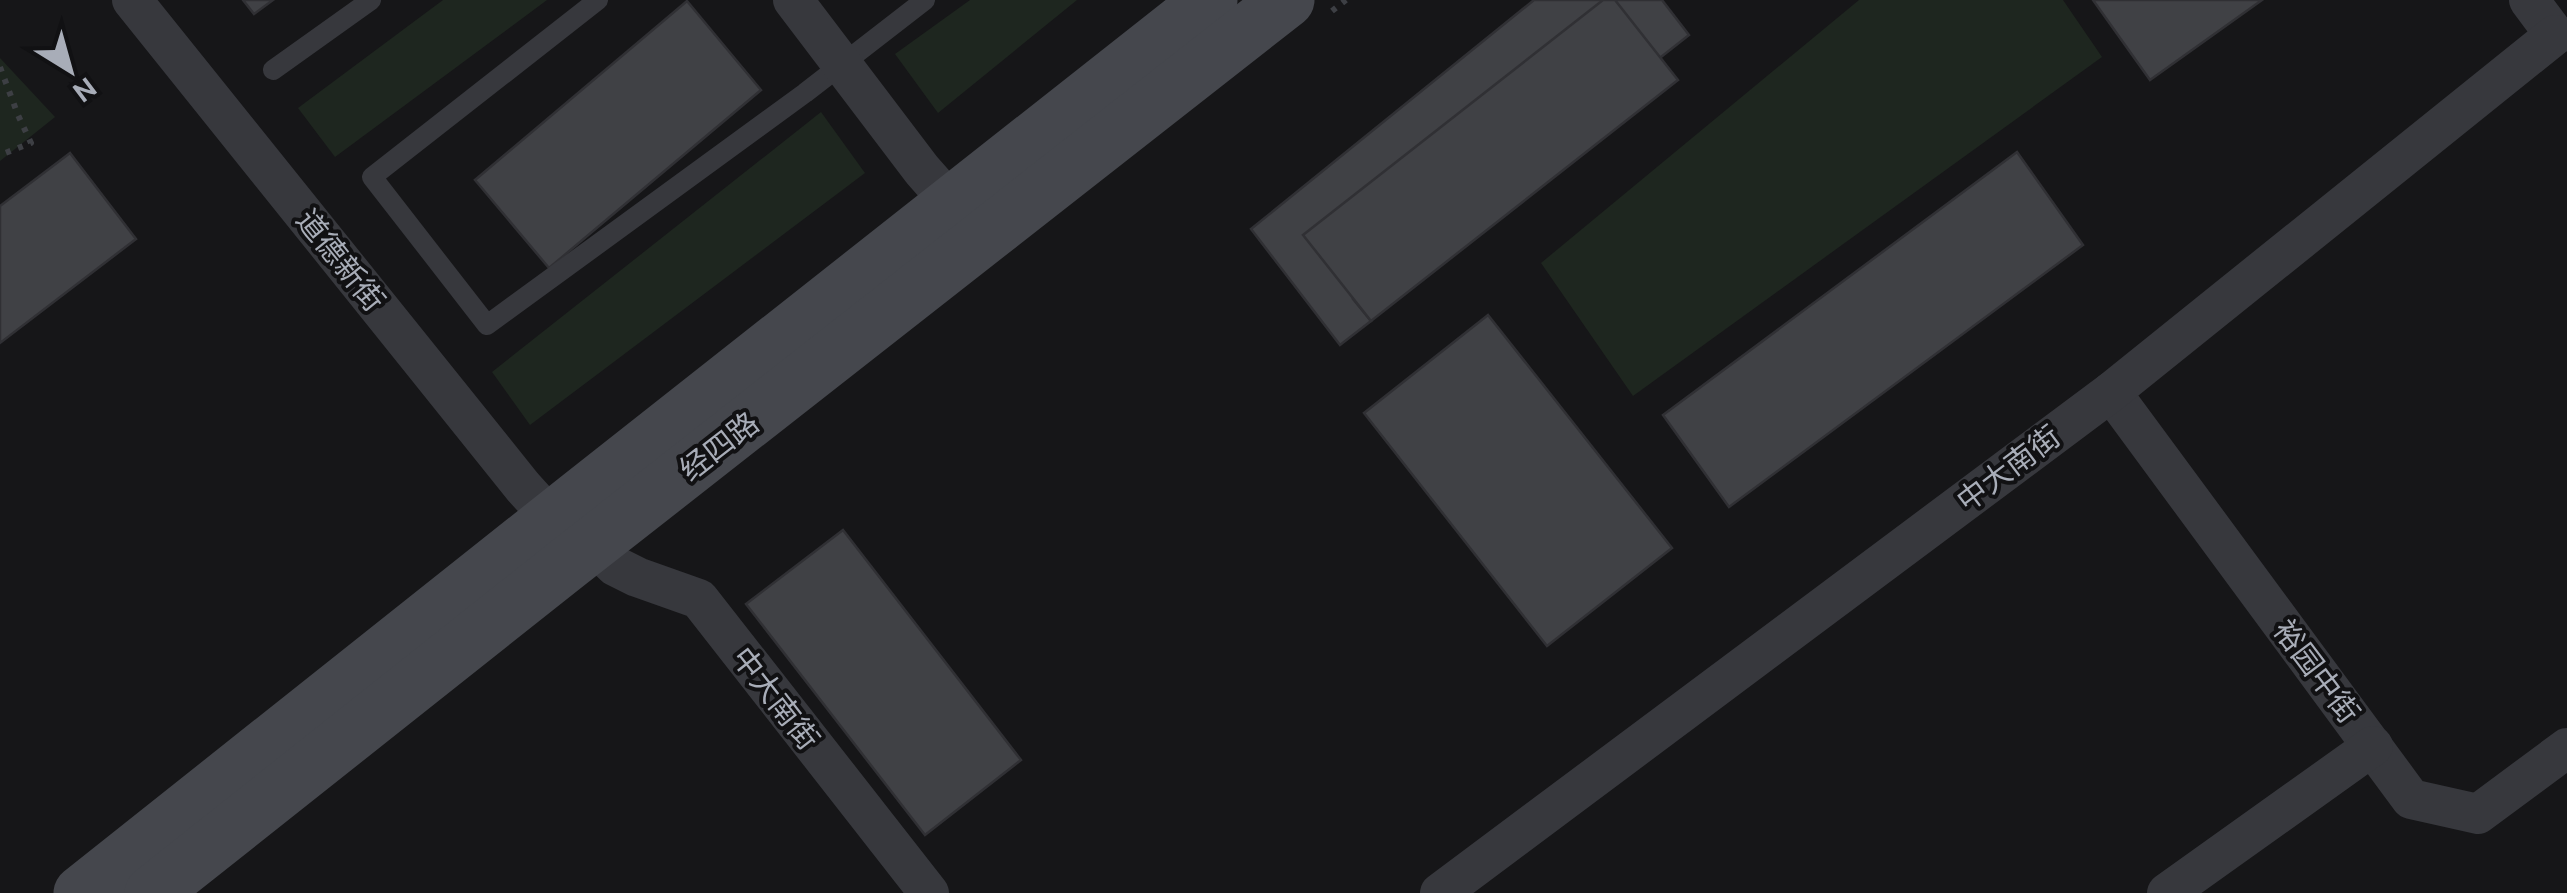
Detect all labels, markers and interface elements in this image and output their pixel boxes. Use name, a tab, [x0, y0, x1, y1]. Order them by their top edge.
north arrow	[20, 20, 120, 120]
text: N	[68, 72, 103, 109]
street label: 道德新街	[290, 203, 392, 317]
street label: 经四路	[673, 405, 765, 487]
street label: 中大南街	[1950, 418, 2066, 518]
street label: 裕园中街	[2267, 613, 2367, 729]
street label: 中大南街	[726, 640, 826, 756]

